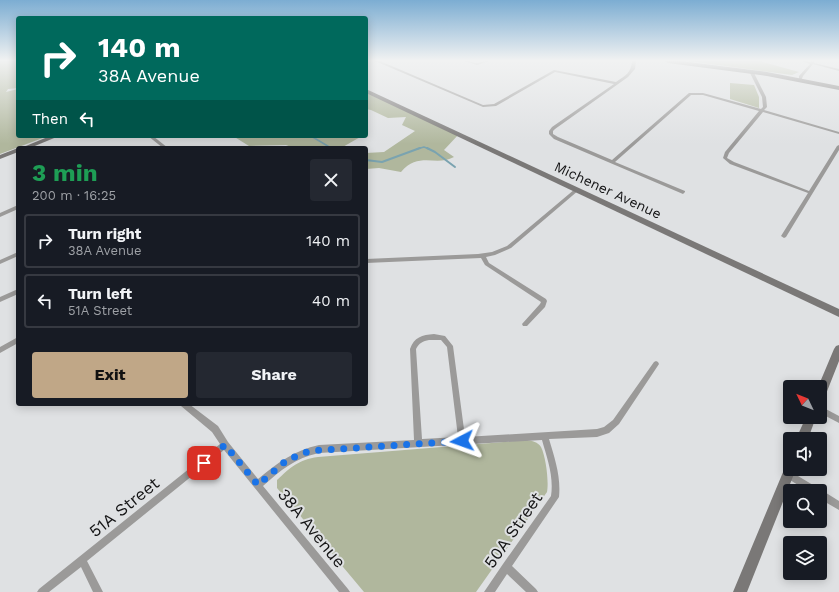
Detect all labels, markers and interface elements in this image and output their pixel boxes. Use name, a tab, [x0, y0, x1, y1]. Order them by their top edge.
text: 140 m	[98, 31, 181, 64]
icon: right	[32, 32, 84, 84]
text: 38A Avenue	[98, 65, 200, 86]
icon: left	[76, 108, 98, 130]
text: Then	[32, 110, 68, 128]
street label: Michener Avenue	[552, 158, 664, 222]
text: 3 min	[32, 159, 98, 187]
button: close	[310, 159, 352, 201]
text: 200 m · 16:25	[32, 188, 116, 203]
text: Turn right	[68, 225, 141, 243]
icon: right	[34, 230, 56, 252]
text: 140 m	[306, 232, 350, 250]
text: 38A Avenue	[68, 243, 142, 258]
text: Turn left	[68, 285, 132, 303]
icon: left	[34, 290, 56, 312]
text: 40 m	[312, 292, 350, 310]
text: 51A Street	[68, 303, 132, 318]
button: Exit	[32, 352, 188, 398]
button: Share	[196, 352, 352, 398]
north arrow	[783, 380, 827, 424]
map controls	[783, 380, 827, 580]
position arrow	[441, 420, 483, 462]
button: sound	[783, 432, 827, 476]
pin	[187, 446, 221, 480]
icon: arrive	[193, 452, 215, 474]
street label: 51A Street	[85, 473, 163, 541]
street label: 38A Avenue	[274, 484, 350, 572]
button: search	[783, 484, 827, 528]
street label: 50A Street	[480, 488, 546, 572]
button: layers	[783, 536, 827, 580]

